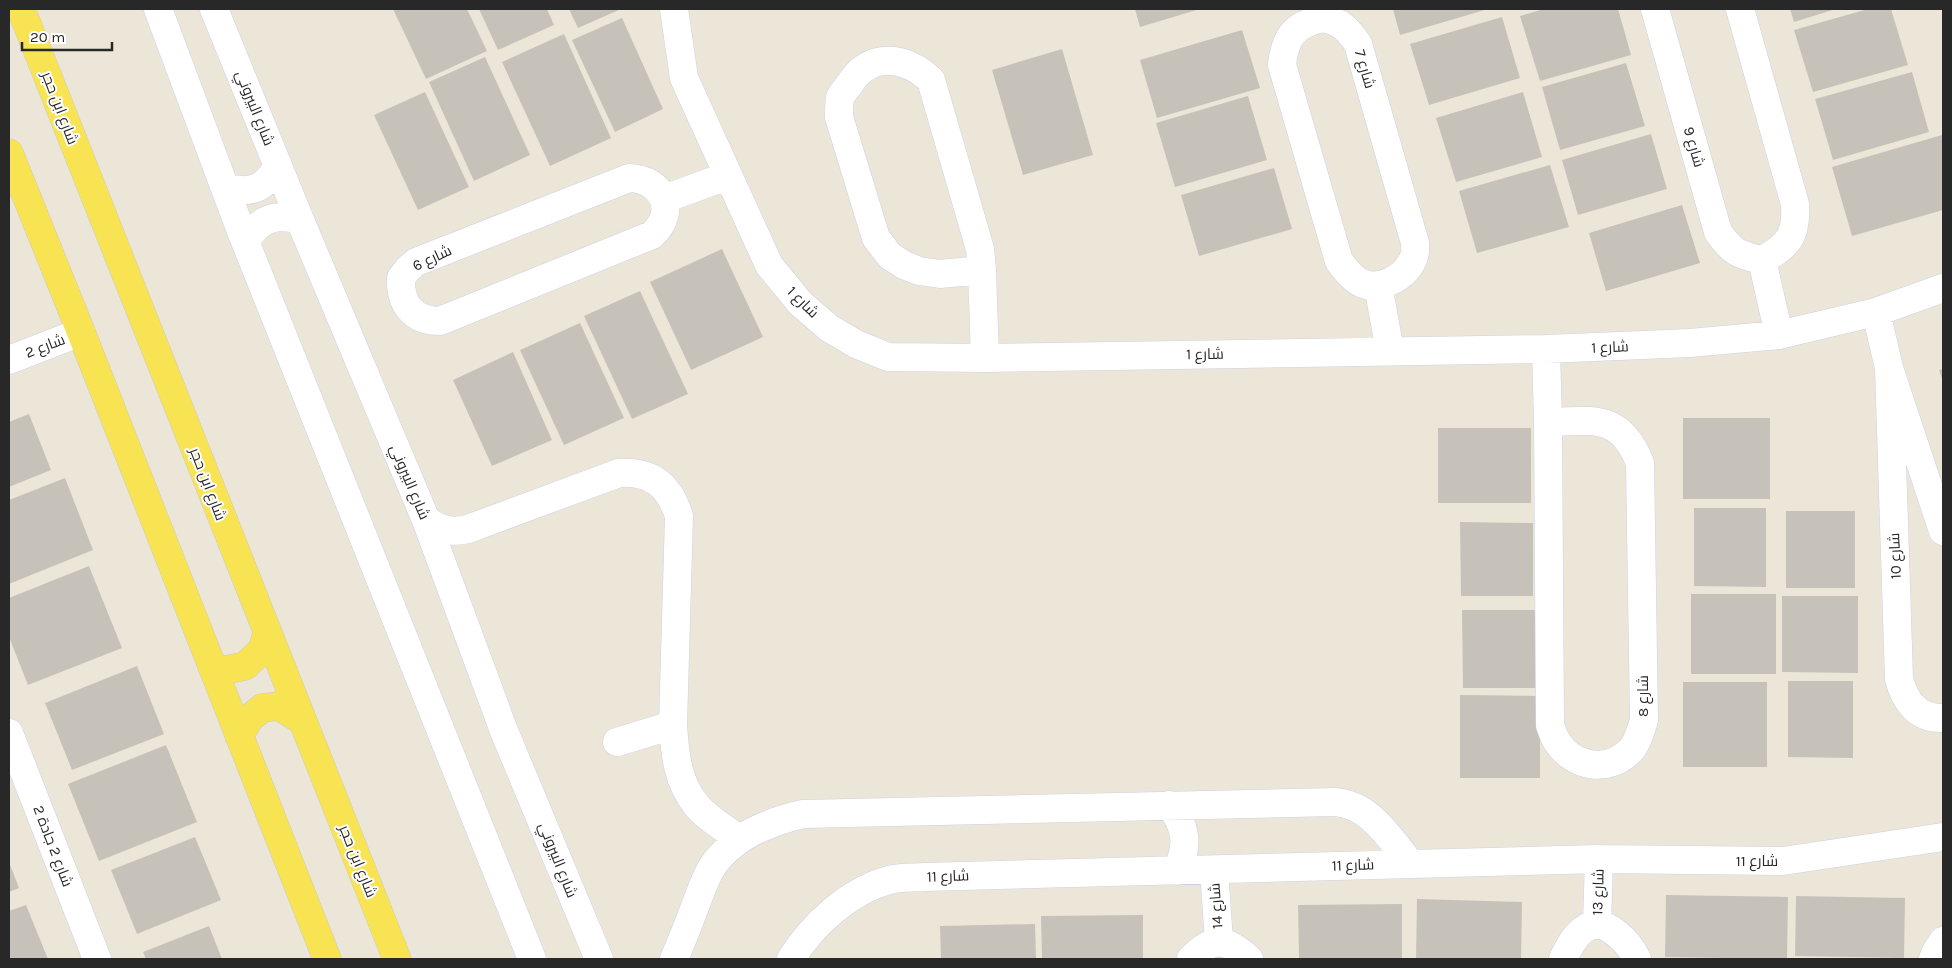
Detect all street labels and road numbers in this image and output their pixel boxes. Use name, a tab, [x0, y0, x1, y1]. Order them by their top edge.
street label: شارع 7	[1349, 47, 1379, 91]
street label: شارع ابن حجر	[36, 68, 82, 148]
street label: شارع البيروني	[229, 68, 278, 149]
street label: شارع 9	[1678, 125, 1708, 170]
street label: شارع 6	[410, 241, 455, 277]
street label: شارع 1	[782, 282, 823, 323]
street label: شارع 2	[22, 330, 68, 364]
street label: شارع 1	[1591, 337, 1629, 359]
street label: شارع 1	[1186, 345, 1224, 365]
street label: شارع البيروني	[383, 442, 434, 523]
street label: شارع ابن حجر	[184, 444, 230, 524]
street label: شارع 10	[1885, 532, 1907, 580]
street label: شارع 8	[1634, 675, 1654, 717]
street label: شارع 2 جادة 2	[27, 803, 77, 890]
street label: شارع البيروني	[532, 820, 581, 901]
street label: شارع ابن حجر	[333, 821, 381, 901]
street label: شارع 11	[1736, 852, 1778, 872]
street label: شارع 11	[1331, 855, 1375, 877]
street label: شارع 11	[926, 866, 970, 888]
street label: شارع 13	[1588, 868, 1610, 916]
street label: شارع 14	[1205, 882, 1229, 930]

